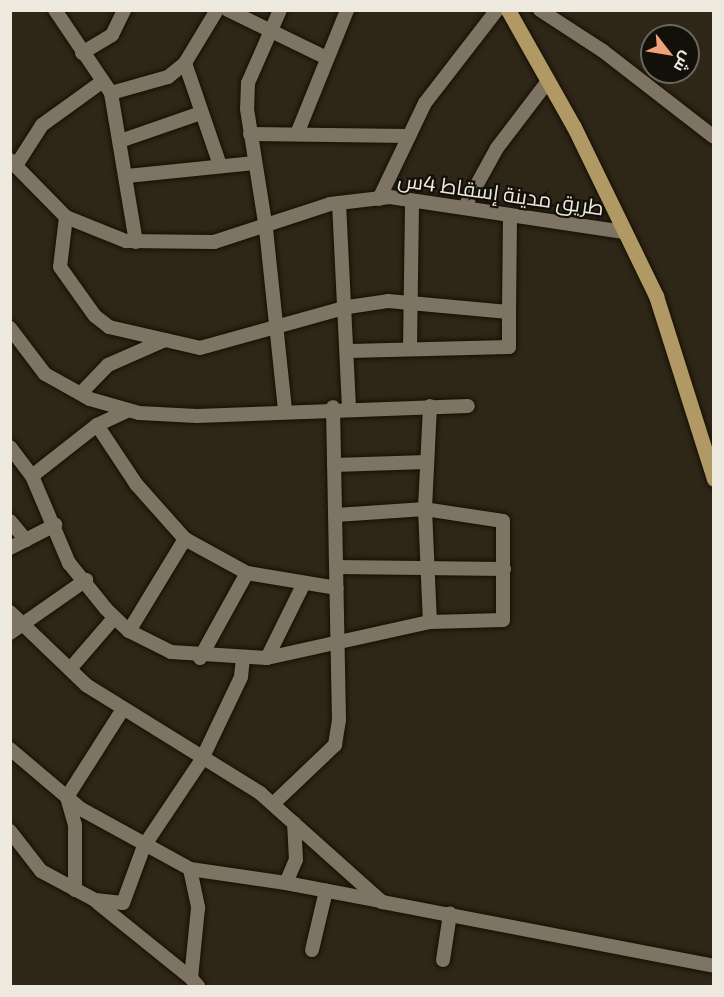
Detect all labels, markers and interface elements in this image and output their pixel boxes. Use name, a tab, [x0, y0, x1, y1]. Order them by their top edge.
north arrow	[640, 24, 700, 84]
text: ش	[671, 49, 698, 76]
street label: طريق مدينة إسقاط 4س	[396, 166, 606, 220]

